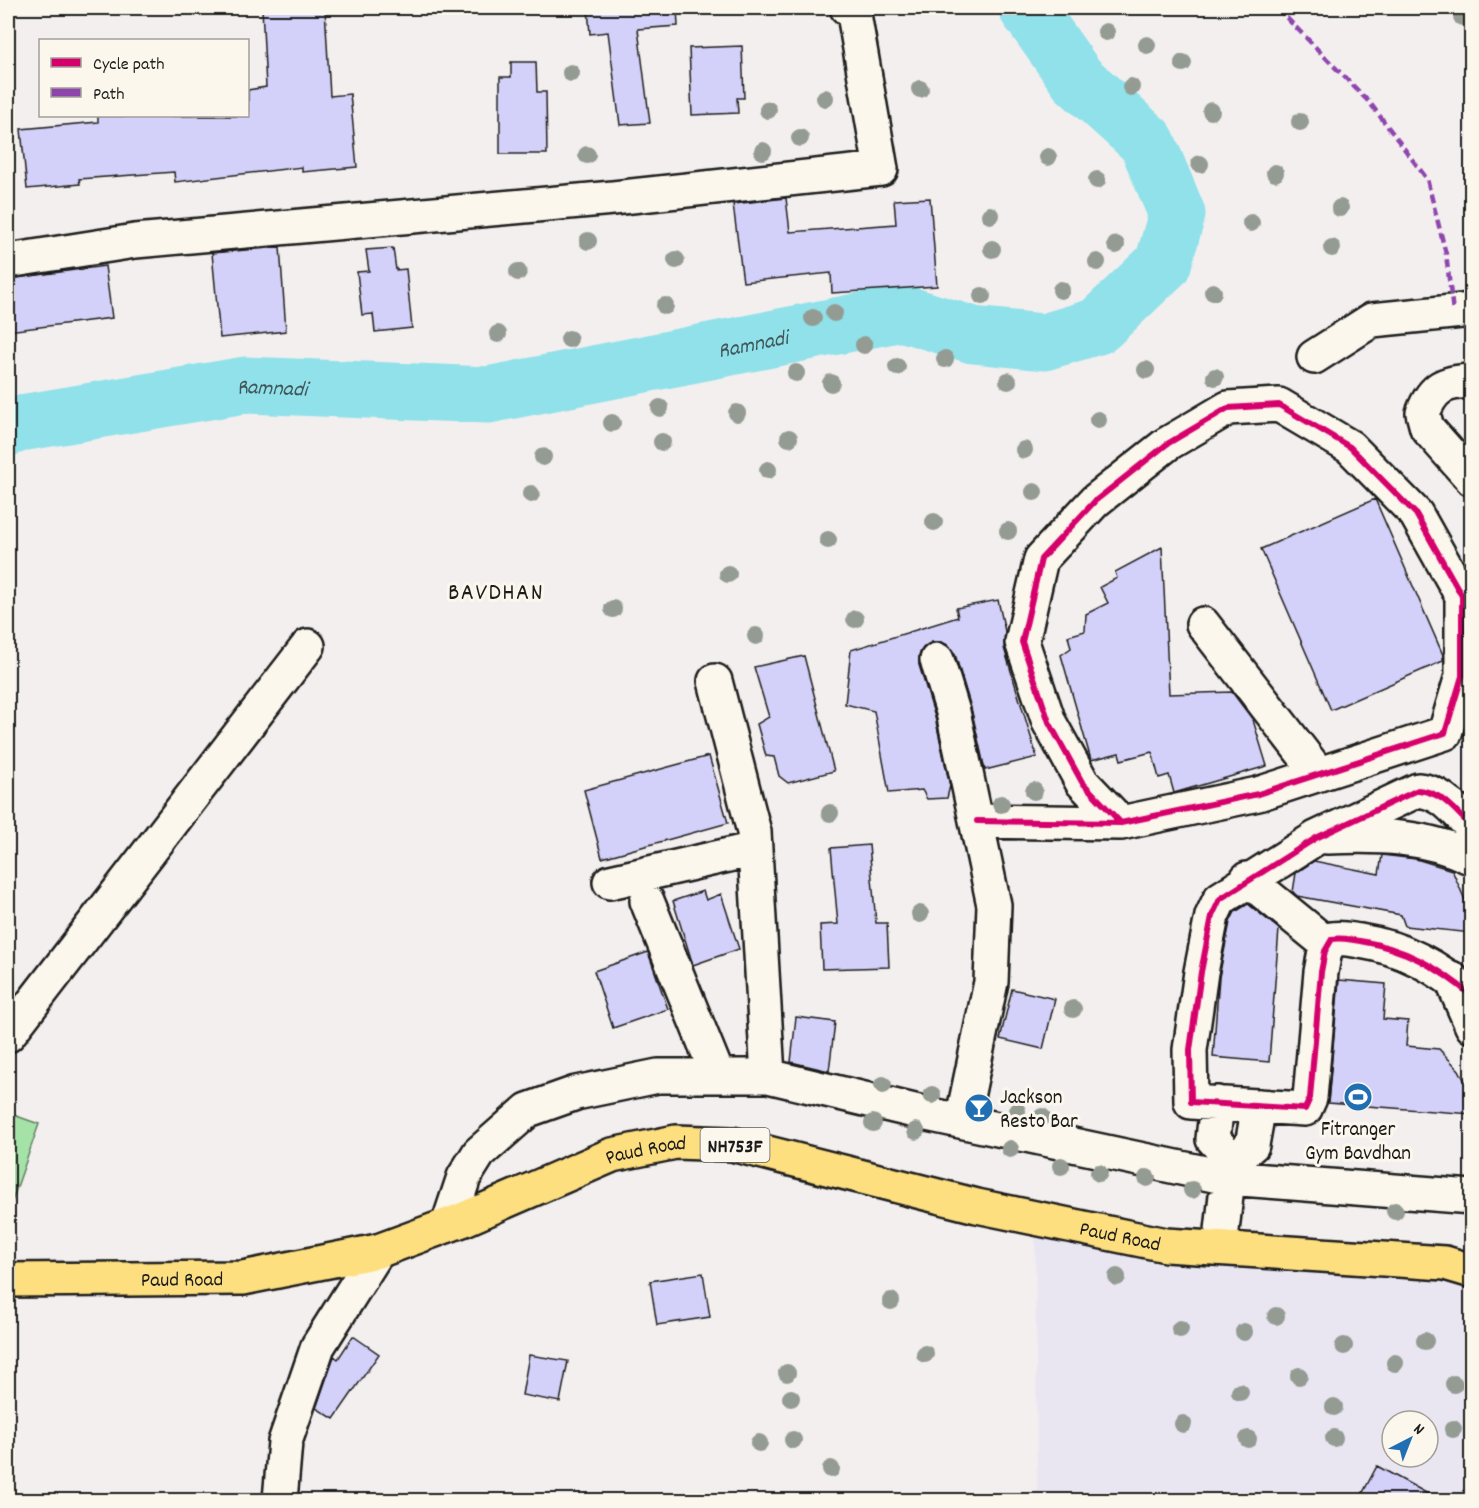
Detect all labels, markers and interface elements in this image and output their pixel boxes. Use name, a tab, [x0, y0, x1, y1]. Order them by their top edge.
legend	[39, 39, 249, 117]
text: Cycle path	[93, 53, 164, 78]
text: Path	[93, 83, 125, 108]
water label: Ramnadi	[715, 323, 794, 368]
water label: Ramnadi	[234, 373, 311, 407]
district label: BAVDHAN	[448, 577, 544, 611]
sports icon: Fitranger Gym Bavdhan	[1342, 1081, 1374, 1113]
place label: Jackson Resto Bar	[1000, 1084, 1078, 1138]
bar icon: Jackson Resto Bar	[963, 1092, 995, 1124]
place label: Fitranger Gym Bavdhan	[1305, 1116, 1411, 1170]
road number: NH753F	[700, 1128, 770, 1162]
street label: Paud Road	[601, 1130, 687, 1174]
street label: Paud Road	[1076, 1215, 1163, 1262]
street label: Paud Road	[141, 1266, 223, 1297]
north arrow	[1380, 1409, 1440, 1469]
text: N	[1408, 1419, 1429, 1441]

